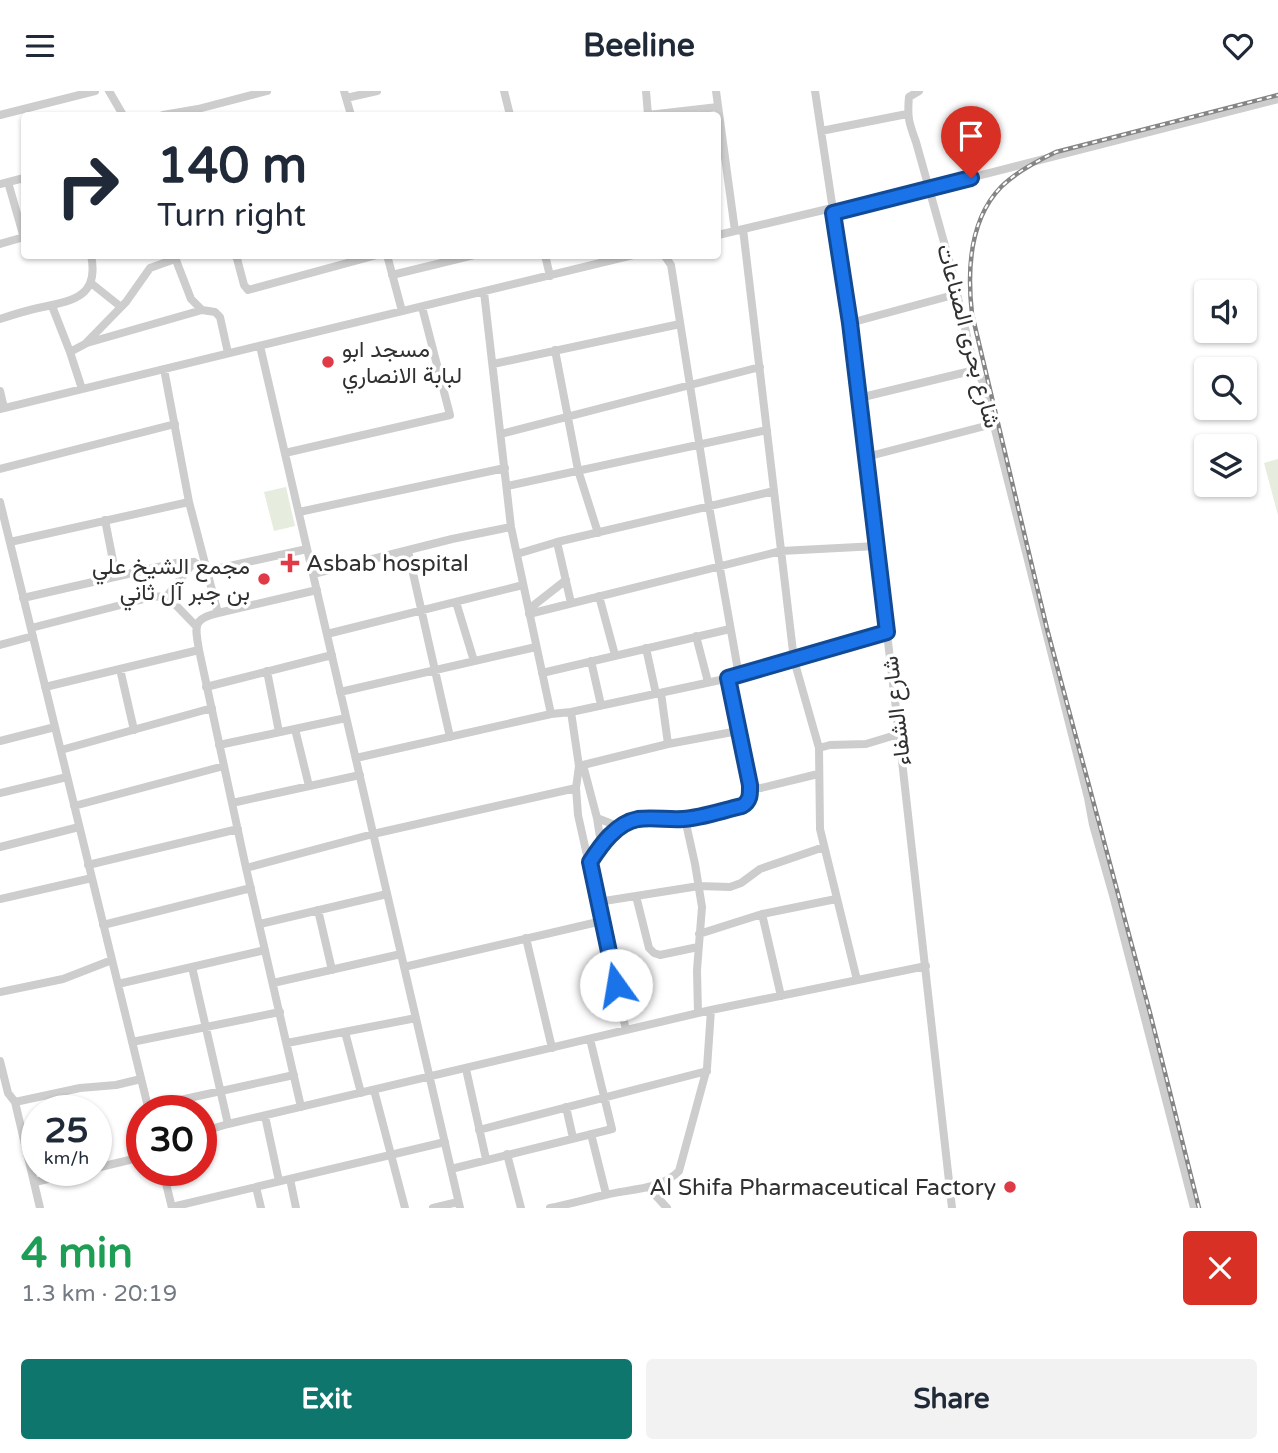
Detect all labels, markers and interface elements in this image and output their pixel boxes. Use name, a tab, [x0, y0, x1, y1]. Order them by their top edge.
icon: menu	[21, 27, 59, 65]
text: Beeline	[583, 27, 695, 65]
icon: heart	[1219, 27, 1257, 65]
pin	[941, 106, 1001, 178]
icon: arrive	[952, 117, 990, 155]
text: 140 m	[157, 137, 307, 196]
icon: right	[42, 140, 133, 231]
text: Turn right	[157, 197, 306, 235]
street label: شارع بحرى الصناعات	[929, 241, 1006, 432]
map controls	[1194, 280, 1257, 497]
button: sound	[1194, 280, 1257, 343]
place label: مسجد ابو لبابة الانصاري	[342, 336, 462, 394]
marker: مسجد ابو لبابة الانصاري	[320, 354, 336, 370]
button: search	[1194, 357, 1257, 420]
button: layers	[1194, 434, 1257, 497]
place label: Asbab hospital	[306, 550, 469, 578]
place label: مجمع الشيخ علي بن جبر آل ثاني	[92, 553, 250, 611]
marker: Asbab hospital	[280, 553, 300, 573]
marker: مجمع الشيخ علي بن جبر آل ثاني	[256, 571, 272, 587]
street label: شارع الشفاء	[876, 654, 919, 767]
position arrow	[579, 948, 653, 1022]
speed limit sign: 30	[126, 1095, 217, 1186]
text: 25	[45, 1110, 88, 1152]
text: km/h	[44, 1147, 89, 1169]
place label: Al Shifa Pharmaceutical Factory	[649, 1174, 996, 1202]
marker: Al Shifa Pharmaceutical Factory	[1002, 1179, 1018, 1195]
text: 4 min	[21, 1228, 133, 1279]
button: close	[1183, 1231, 1257, 1305]
text: 1.3 km · 20:19	[21, 1280, 177, 1308]
button: Exit	[21, 1359, 632, 1439]
button: Share	[646, 1359, 1257, 1439]

